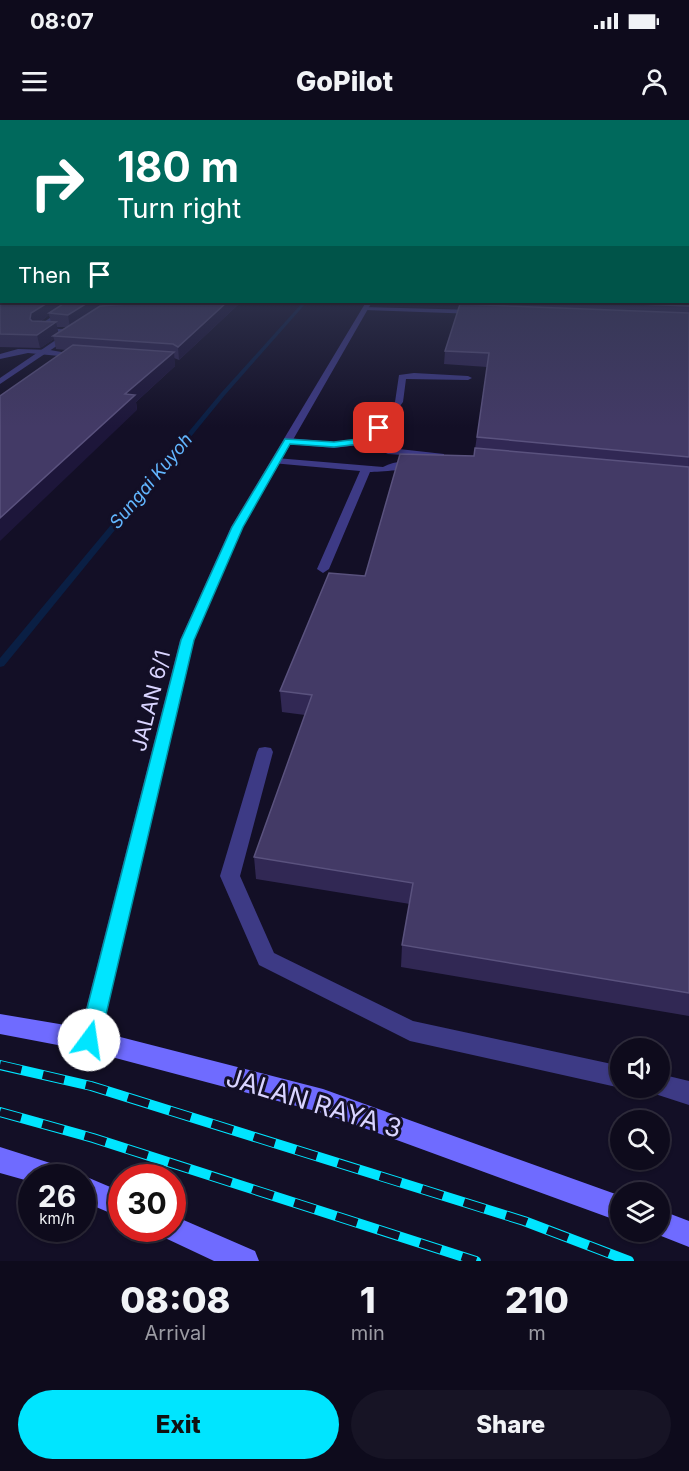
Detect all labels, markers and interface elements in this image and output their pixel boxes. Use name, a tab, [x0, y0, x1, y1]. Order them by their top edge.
text: 08:07	[30, 8, 94, 34]
icon: menu	[18, 65, 51, 98]
text: GoPilot	[296, 65, 393, 98]
icon: person	[638, 65, 671, 98]
text: 180 m	[117, 141, 239, 192]
icon: right	[18, 144, 96, 222]
text: Turn right	[117, 192, 241, 225]
icon: arrive	[83, 258, 116, 291]
text: Then	[18, 262, 71, 288]
pin	[353, 402, 404, 453]
icon: arrive	[362, 411, 395, 444]
water label: Sungai Kuyoh	[105, 429, 196, 533]
street label: JALAN 6/1	[126, 648, 175, 754]
position arrow	[57, 1008, 121, 1072]
map controls	[610, 1038, 670, 1242]
button: sound	[610, 1038, 670, 1098]
street label: JALAN RAYA 3	[223, 1061, 406, 1144]
button: search	[610, 1110, 670, 1170]
speed limit sign: 30	[108, 1164, 186, 1242]
text: 26	[38, 1178, 76, 1214]
button: layers	[610, 1182, 670, 1242]
text: km/h	[39, 1209, 75, 1228]
text: 08:08	[120, 1278, 231, 1322]
text: 1	[360, 1278, 376, 1322]
text: 210	[505, 1278, 569, 1322]
text: Arrival	[145, 1321, 206, 1345]
text: min	[351, 1321, 385, 1345]
text: m	[528, 1321, 546, 1345]
button: Exit	[18, 1390, 339, 1459]
button: Share	[351, 1390, 671, 1459]

